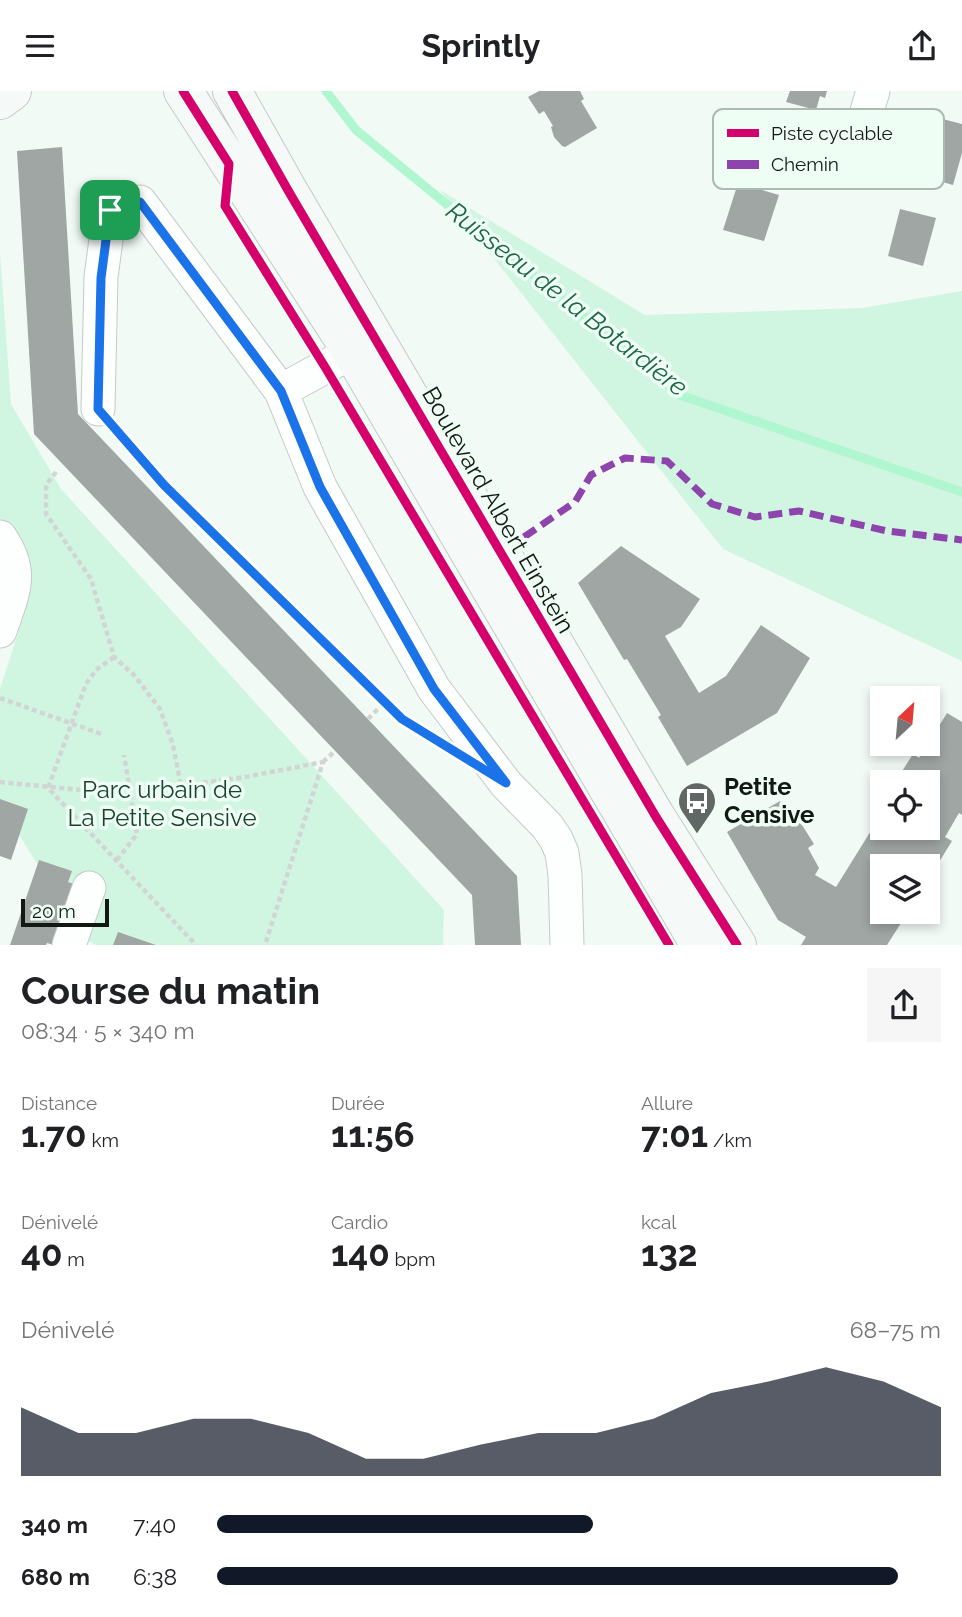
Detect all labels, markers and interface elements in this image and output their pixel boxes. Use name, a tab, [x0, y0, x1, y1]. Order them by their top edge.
icon: menu	[21, 27, 59, 65]
text: Sprintly	[422, 27, 540, 64]
icon: share	[903, 27, 941, 65]
legend	[713, 109, 944, 189]
text: Piste cyclable	[771, 122, 893, 144]
text: Chemin	[771, 153, 839, 175]
pin	[80, 180, 140, 240]
icon: arrive	[91, 191, 129, 229]
water label: Ruisseau de la Botardière	[441, 196, 693, 402]
street label: Boulevard Albert Einstein	[416, 381, 581, 638]
north arrow	[870, 686, 940, 756]
map controls	[870, 686, 940, 924]
button: locate	[870, 770, 940, 840]
place label: Petite Censive	[724, 772, 814, 829]
park label: Parc urbain de La Petite Sensive	[67, 775, 257, 832]
bus stop icon: Petite Censive	[676, 780, 718, 835]
button: layers	[870, 854, 940, 924]
scale bar	[21, 896, 108, 928]
text: 20 m	[32, 900, 76, 922]
text: Course du matin	[21, 968, 320, 1013]
button: share	[867, 968, 941, 1042]
text: 08:34 · 5 × 340 m	[21, 1017, 195, 1044]
text: Distance	[21, 1092, 97, 1114]
text: Durée	[331, 1092, 385, 1114]
text: Allure	[641, 1092, 693, 1114]
text: 1.70	[21, 1114, 87, 1155]
text: 11:56	[331, 1114, 415, 1155]
text: 7:01	[641, 1114, 708, 1155]
text: km	[87, 1129, 119, 1151]
text: /km	[708, 1129, 752, 1151]
text: Dénivelé	[21, 1211, 98, 1233]
text: Cardio	[331, 1211, 388, 1233]
text: kcal	[641, 1211, 677, 1233]
text: 40	[21, 1233, 62, 1274]
text: 140	[331, 1233, 390, 1274]
text: 132	[641, 1233, 698, 1274]
text: m	[62, 1248, 85, 1270]
text: bpm	[390, 1248, 436, 1270]
text: Dénivelé	[21, 1316, 114, 1343]
text: 68–75 m	[850, 1316, 941, 1343]
text: 340 m	[21, 1511, 88, 1538]
text: 7:40	[133, 1511, 176, 1538]
text: 680 m	[21, 1563, 90, 1590]
text: 6:38	[133, 1563, 177, 1590]

